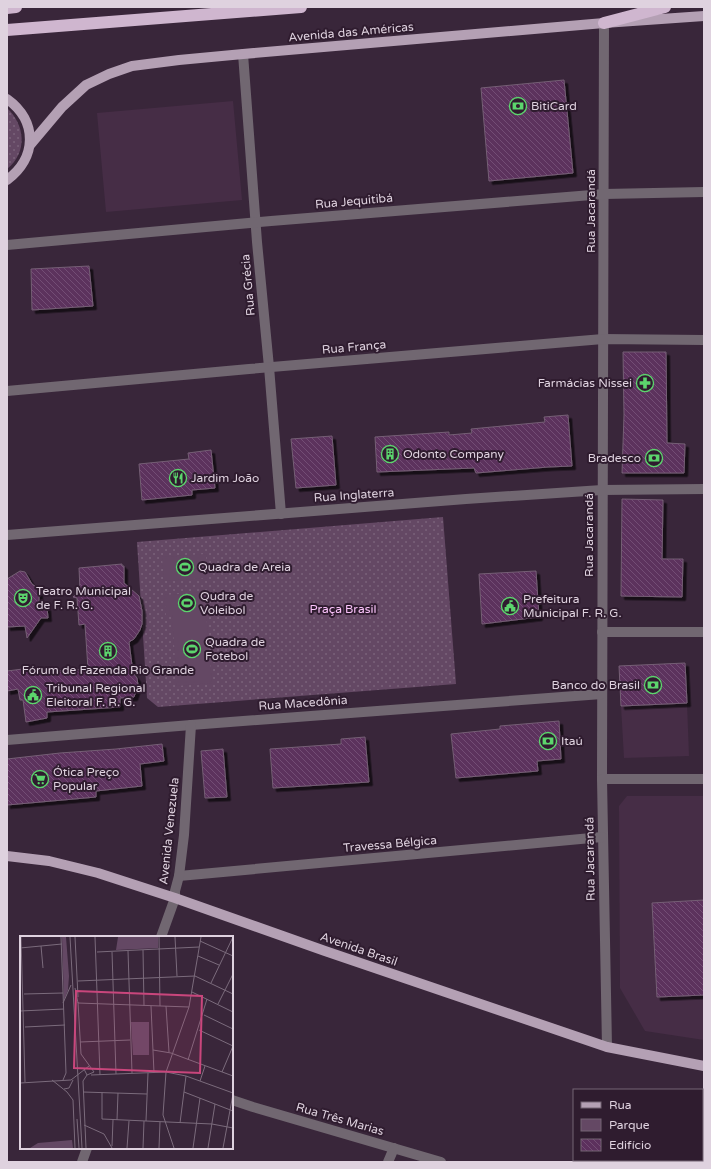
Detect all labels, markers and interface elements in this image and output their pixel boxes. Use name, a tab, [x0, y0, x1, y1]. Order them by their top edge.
street label: Avenida das Américas	[288, 20, 414, 44]
bank icon: BitiCard	[508, 96, 528, 116]
place label: BitiCard	[531, 99, 577, 113]
street label: Rua Jacarandá	[584, 169, 598, 253]
street label: Rua Jequitibá	[315, 191, 393, 211]
street label: Rua Grécia	[238, 253, 258, 317]
street label: Rua França	[321, 337, 387, 357]
pharmacy icon: Farmácias Nissei	[635, 373, 655, 393]
place label: Farmácias Nissei	[538, 376, 632, 390]
building icon: Odonto Company	[380, 444, 400, 464]
place label: Odonto Company	[403, 447, 504, 461]
bank icon: Bradesco	[644, 448, 664, 468]
place label: Bradesco	[588, 451, 641, 465]
restaurant icon: Jardim João	[168, 468, 188, 488]
place label: Jardim João	[191, 471, 259, 485]
street label: Rua Inglaterra	[313, 485, 395, 505]
street label: Rua Jacarandá	[582, 493, 596, 577]
sports icon: Quadra de Areia	[175, 557, 195, 577]
place label: Quadra de Areia	[198, 560, 291, 574]
place label: Teatro Municipal de F. R. G.	[36, 584, 131, 612]
theatre icon: Teatro Municipal de F. R. G.	[13, 588, 33, 608]
place label: Qudra de Voleibol	[200, 589, 254, 617]
place label: Prefeitura Municipal F. R. G.	[523, 592, 622, 620]
sports icon: Qudra de Voleibol	[177, 593, 197, 613]
public building icon: Prefeitura Municipal F. R. G.	[500, 596, 520, 616]
park label: Praça Brasil	[310, 602, 376, 616]
place label: Quadra de Fotebol	[205, 635, 265, 663]
sports icon: Quadra de Fotebol	[182, 639, 202, 659]
building icon: Fórum de Fazenda Rio Grande	[98, 641, 118, 661]
place label: Fórum de Fazenda Rio Grande	[22, 663, 194, 677]
bank icon: Banco do Brasil	[643, 675, 663, 695]
place label: Banco do Brasil	[552, 678, 640, 692]
place label: Tribunal Regional Eleitoral F. R. G.	[46, 681, 145, 709]
public building icon: Tribunal Regional Eleitoral F. R. G.	[23, 685, 43, 705]
street label: Rua Macedônia	[258, 693, 348, 713]
bank icon: Itaú	[538, 731, 558, 751]
place label: Itaú	[561, 734, 583, 748]
place label: Ótica Preço Popular	[53, 765, 119, 793]
supermarket icon: Ótica Preço Popular	[30, 769, 50, 789]
street label: Avenida Venezuela	[156, 777, 182, 885]
street label: Rua Jacarandá	[582, 817, 598, 901]
street label: Travessa Bélgica	[343, 833, 437, 855]
street label: Avenida Brasil	[319, 929, 399, 969]
inset map	[20, 936, 233, 1149]
legend	[573, 1089, 703, 1161]
text: Rua	[609, 1098, 632, 1112]
street label: Rua Três Marias	[294, 1100, 386, 1138]
text: Parque	[609, 1118, 650, 1132]
text: Edifício	[609, 1138, 651, 1152]

